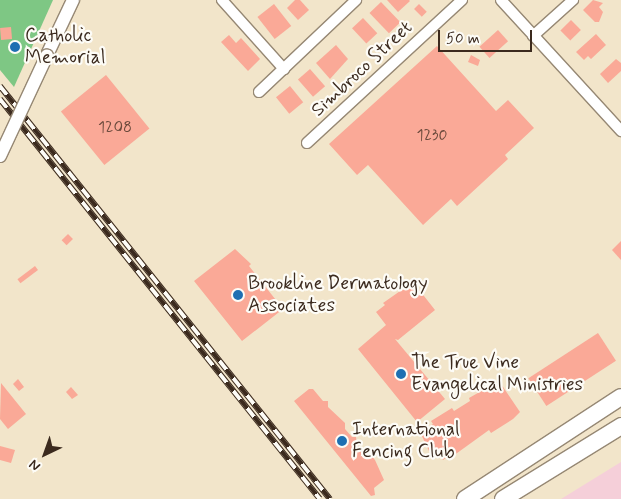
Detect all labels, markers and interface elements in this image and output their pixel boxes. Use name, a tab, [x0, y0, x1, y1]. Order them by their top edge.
street label: Simbroco Street	[306, 15, 418, 123]
scale bar	[441, 20, 535, 52]
place label: Catholic Memorial	[25, 25, 105, 69]
text: 50 m	[446, 29, 480, 49]
marker: Catholic Memorial	[9, 41, 21, 53]
house number: 1208	[98, 118, 132, 138]
house number: 1230	[416, 126, 448, 146]
place label: Brookline Dermatology Associates	[248, 273, 435, 317]
marker: Brookline Dermatology Associates	[232, 289, 244, 301]
place label: The True Vine Evangelical Ministries	[411, 352, 585, 396]
marker: The True Vine Evangelical Ministries	[395, 368, 407, 380]
place label: International Fencing Club	[352, 419, 460, 463]
north arrow	[20, 429, 70, 479]
marker: International Fencing Club	[336, 435, 348, 447]
text: N	[25, 455, 44, 475]

